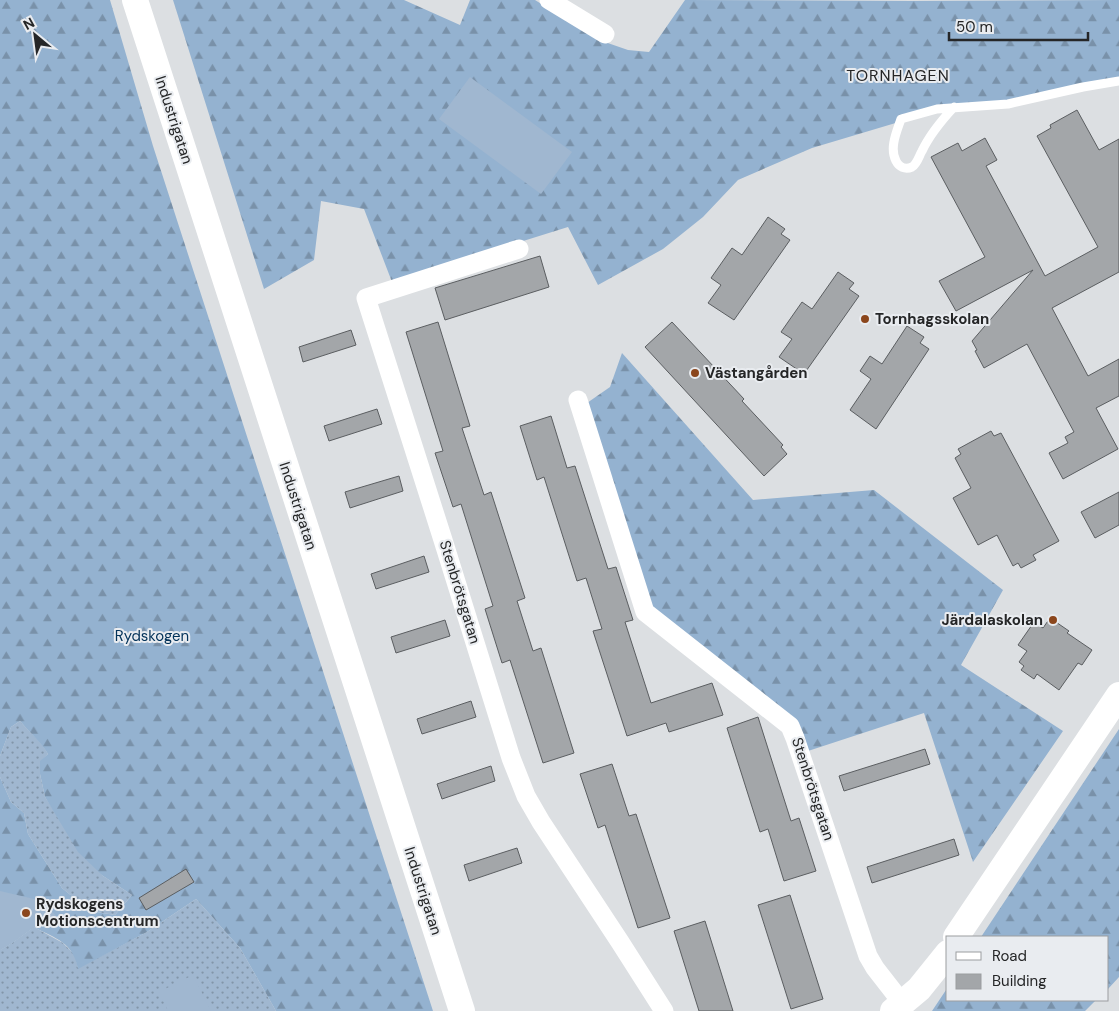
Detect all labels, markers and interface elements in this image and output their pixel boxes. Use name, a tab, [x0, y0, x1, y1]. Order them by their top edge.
north arrow	[10, 10, 60, 60]
scale bar	[949, 10, 1088, 42]
text: N	[20, 13, 38, 34]
text: 50 m	[956, 17, 993, 37]
district label: TORNHAGEN	[846, 65, 950, 86]
street label: Industrigatan	[150, 73, 198, 167]
place label: Tornhagsskolan	[875, 309, 989, 329]
marker: Tornhagsskolan	[859, 313, 871, 325]
place label: Västangården	[705, 363, 808, 383]
marker: Västangården	[689, 367, 701, 379]
street label: Industrigatan	[274, 459, 322, 553]
street label: Stenbrötsgatan	[435, 538, 485, 646]
place label: Järdalaskolan	[941, 610, 1043, 630]
marker: Järdalaskolan	[1047, 614, 1059, 626]
park label: Rydskogen	[115, 626, 189, 646]
street label: Stenbrötsgatan	[787, 735, 839, 843]
street label: Industrigatan	[399, 844, 447, 938]
place label: Rydskogens Motionscentrum	[36, 894, 159, 931]
marker: Rydskogens Motionscentrum	[20, 907, 32, 919]
legend	[946, 936, 1109, 1001]
text: Road	[992, 946, 1027, 966]
text: Building	[992, 971, 1047, 991]

